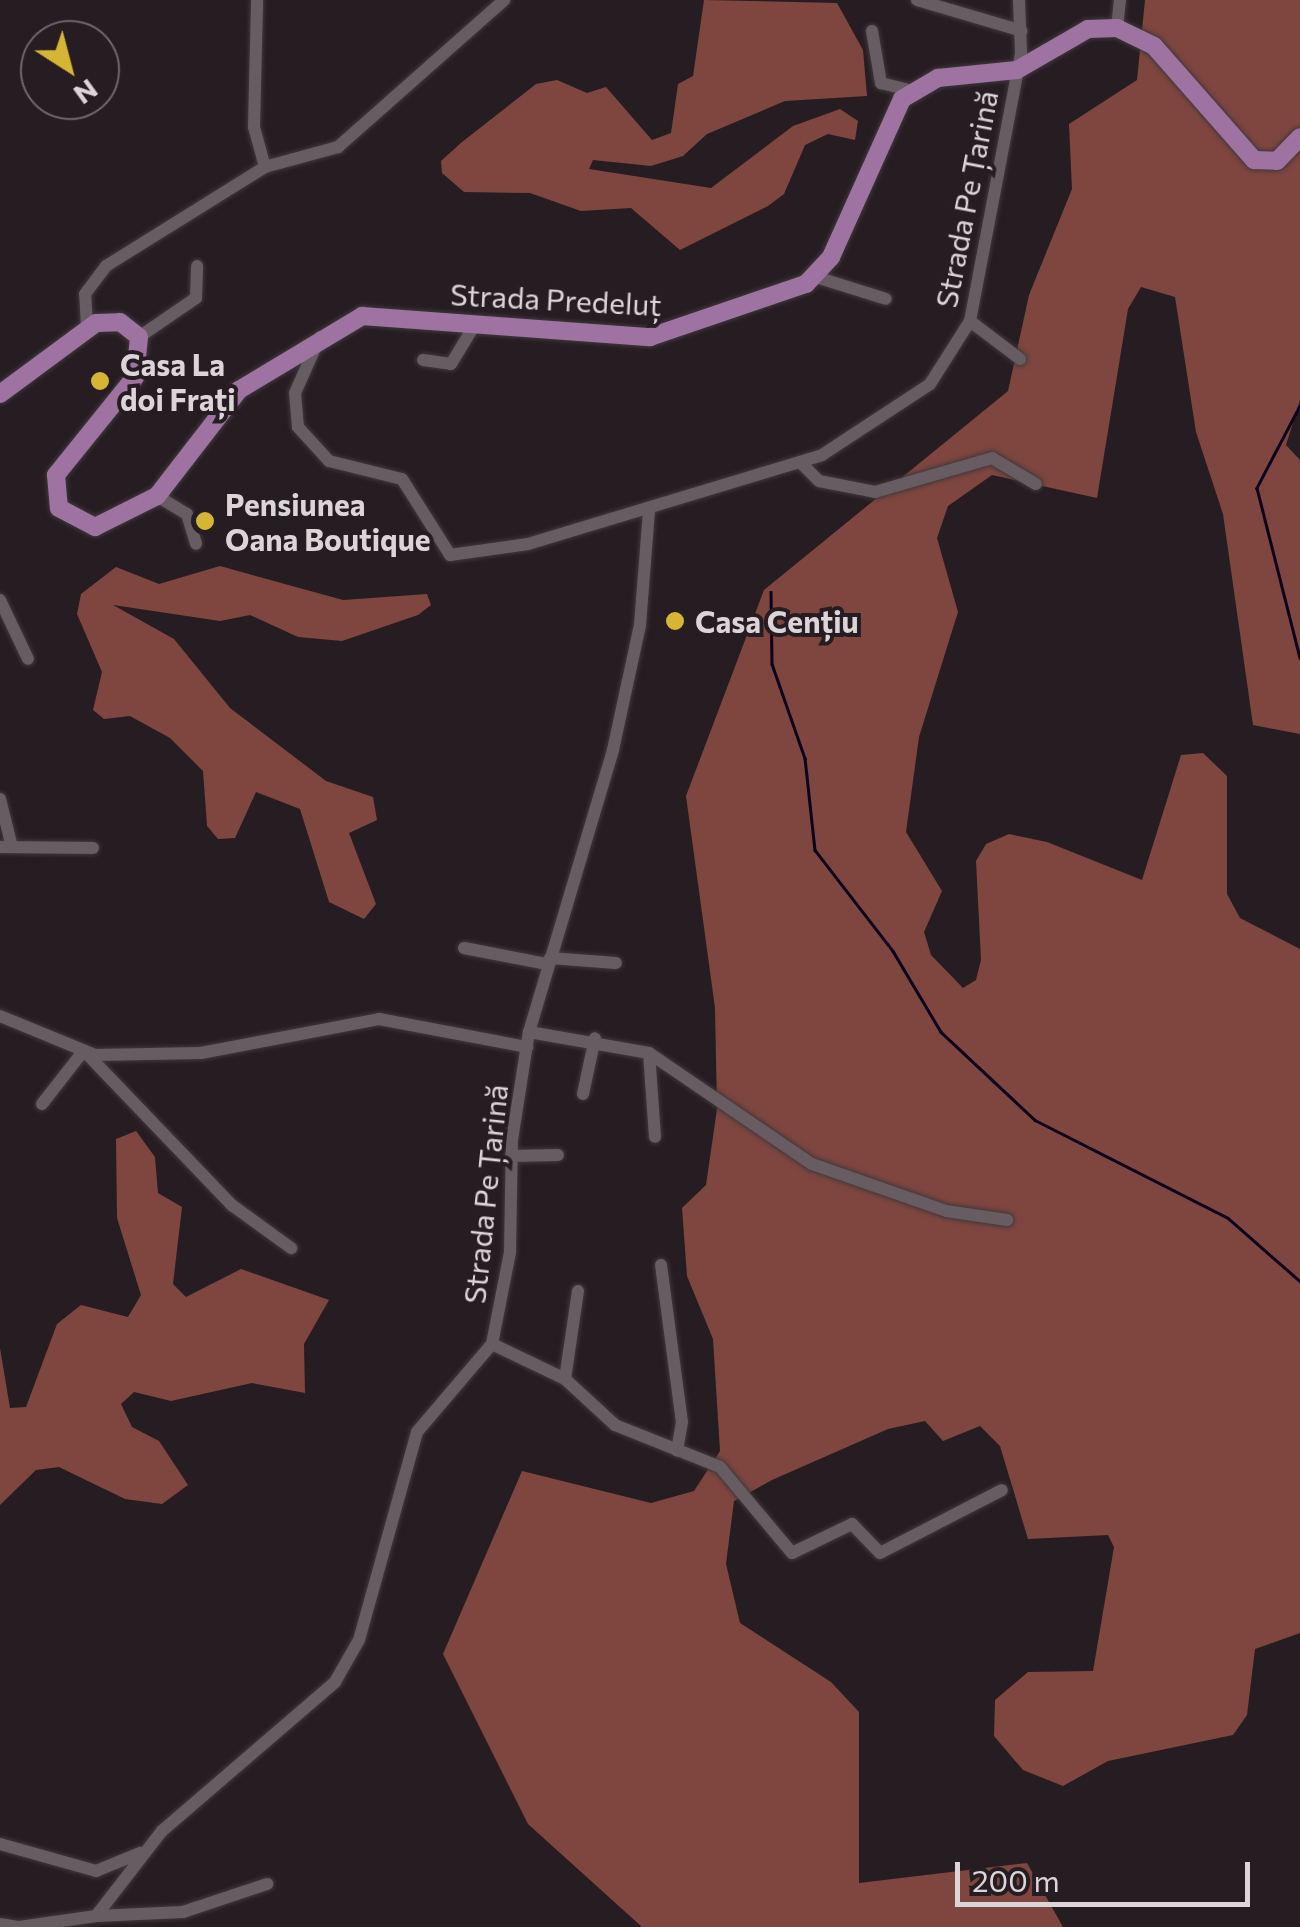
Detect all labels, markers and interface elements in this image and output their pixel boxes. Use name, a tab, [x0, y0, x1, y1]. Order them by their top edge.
north arrow	[20, 20, 120, 120]
text: N	[68, 73, 105, 113]
street label: Strada Pe Țarină	[927, 87, 1005, 311]
street label: Strada Predeluț	[449, 275, 663, 323]
place label: Casa La doi Frați	[120, 346, 236, 416]
marker: Casa La doi Frați	[89, 370, 111, 392]
place label: Pensiunea Oana Boutique	[225, 486, 431, 556]
marker: Pensiunea Oana Boutique	[194, 510, 216, 532]
place label: Casa Cențiu	[695, 603, 859, 639]
marker: Casa Cențiu	[664, 610, 686, 632]
street label: Strada Pe Țarină	[456, 1083, 514, 1305]
scale bar	[960, 1842, 1255, 1904]
text: 200 m	[972, 1861, 1060, 1898]

